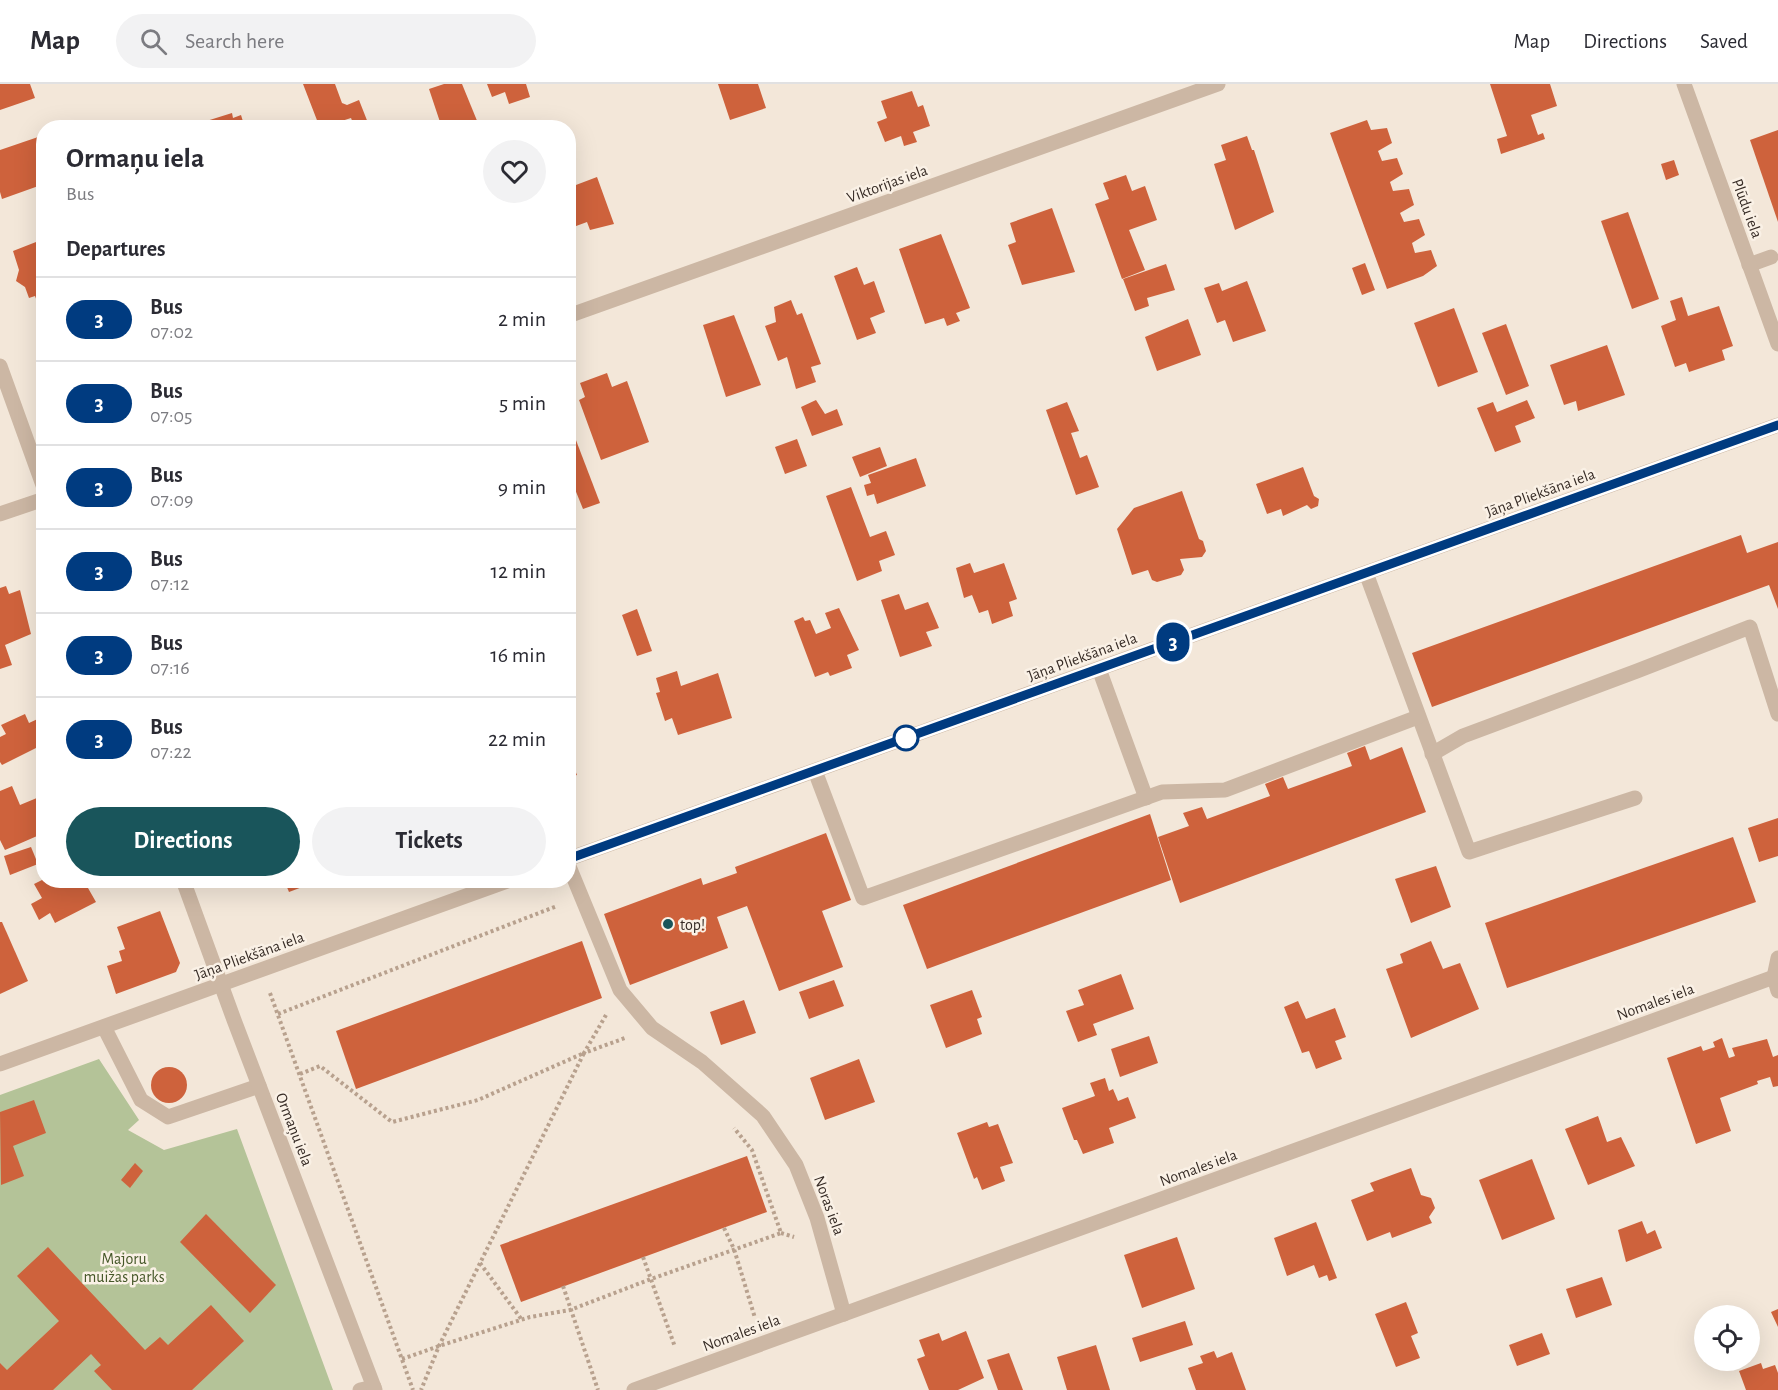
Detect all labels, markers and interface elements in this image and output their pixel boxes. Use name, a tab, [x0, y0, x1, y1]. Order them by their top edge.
search box	[116, 14, 536, 68]
icon: search	[137, 25, 170, 58]
text: Map	[30, 27, 80, 55]
text: Search here	[185, 30, 284, 52]
text: Map	[1514, 31, 1550, 52]
text: Directions	[1583, 31, 1667, 52]
text: Saved	[1700, 31, 1748, 52]
button: heart	[483, 140, 546, 203]
text: Ormaņu iela	[66, 145, 204, 173]
street label: Viktorijas iela	[845, 162, 930, 207]
street label: Plūdu iela	[1729, 176, 1765, 240]
text: Bus	[66, 184, 94, 204]
text: Departures	[66, 238, 166, 260]
text: Bus	[150, 296, 183, 318]
text: 2 min	[498, 308, 546, 330]
text: 3	[94, 309, 104, 330]
text: 07:02	[150, 322, 193, 342]
text: Bus	[150, 380, 183, 402]
text: 5 min	[499, 392, 546, 414]
text: 3	[94, 393, 104, 414]
text: 07:05	[150, 406, 192, 426]
text: Bus	[150, 464, 183, 486]
street label: Jāņa Pliekšāna iela	[1484, 466, 1598, 522]
text: 9 min	[498, 476, 546, 498]
text: 3	[94, 477, 104, 498]
text: 07:09	[150, 490, 193, 510]
text: Bus	[150, 548, 183, 570]
text: 12 min	[491, 560, 546, 582]
text: 3	[94, 561, 104, 582]
text: 07:12	[150, 574, 189, 594]
line badge: 3	[1154, 622, 1192, 662]
street label: Jāņa Pliekšāna iela	[1026, 630, 1140, 686]
text: Bus	[150, 632, 183, 654]
text: 3	[1168, 632, 1178, 653]
text: 16 min	[490, 644, 546, 666]
text: 3	[94, 645, 104, 666]
text: 07:16	[150, 658, 190, 678]
text: Bus	[150, 716, 183, 738]
unlabelled marker	[893, 725, 919, 751]
text: 22 min	[488, 728, 546, 750]
text: 3	[94, 729, 104, 750]
text: 07:22	[150, 742, 192, 762]
button: Directions	[66, 807, 300, 876]
button: Tickets	[312, 807, 546, 876]
marker: top!	[661, 917, 675, 931]
place label: top!	[680, 917, 705, 933]
street label: Jāņa Pliekšāna iela	[193, 929, 307, 985]
street label: Nomales iela	[1615, 981, 1696, 1023]
street label: Ormaņu iela	[271, 1091, 315, 1169]
street label: Nomales iela	[1158, 1147, 1239, 1189]
street label: Noras iela	[811, 1174, 847, 1237]
park label: Majoru muižas parks	[83, 1251, 165, 1285]
map controls	[1694, 1305, 1760, 1371]
button: locate	[1694, 1305, 1760, 1371]
street label: Nomales iela	[701, 1312, 782, 1354]

